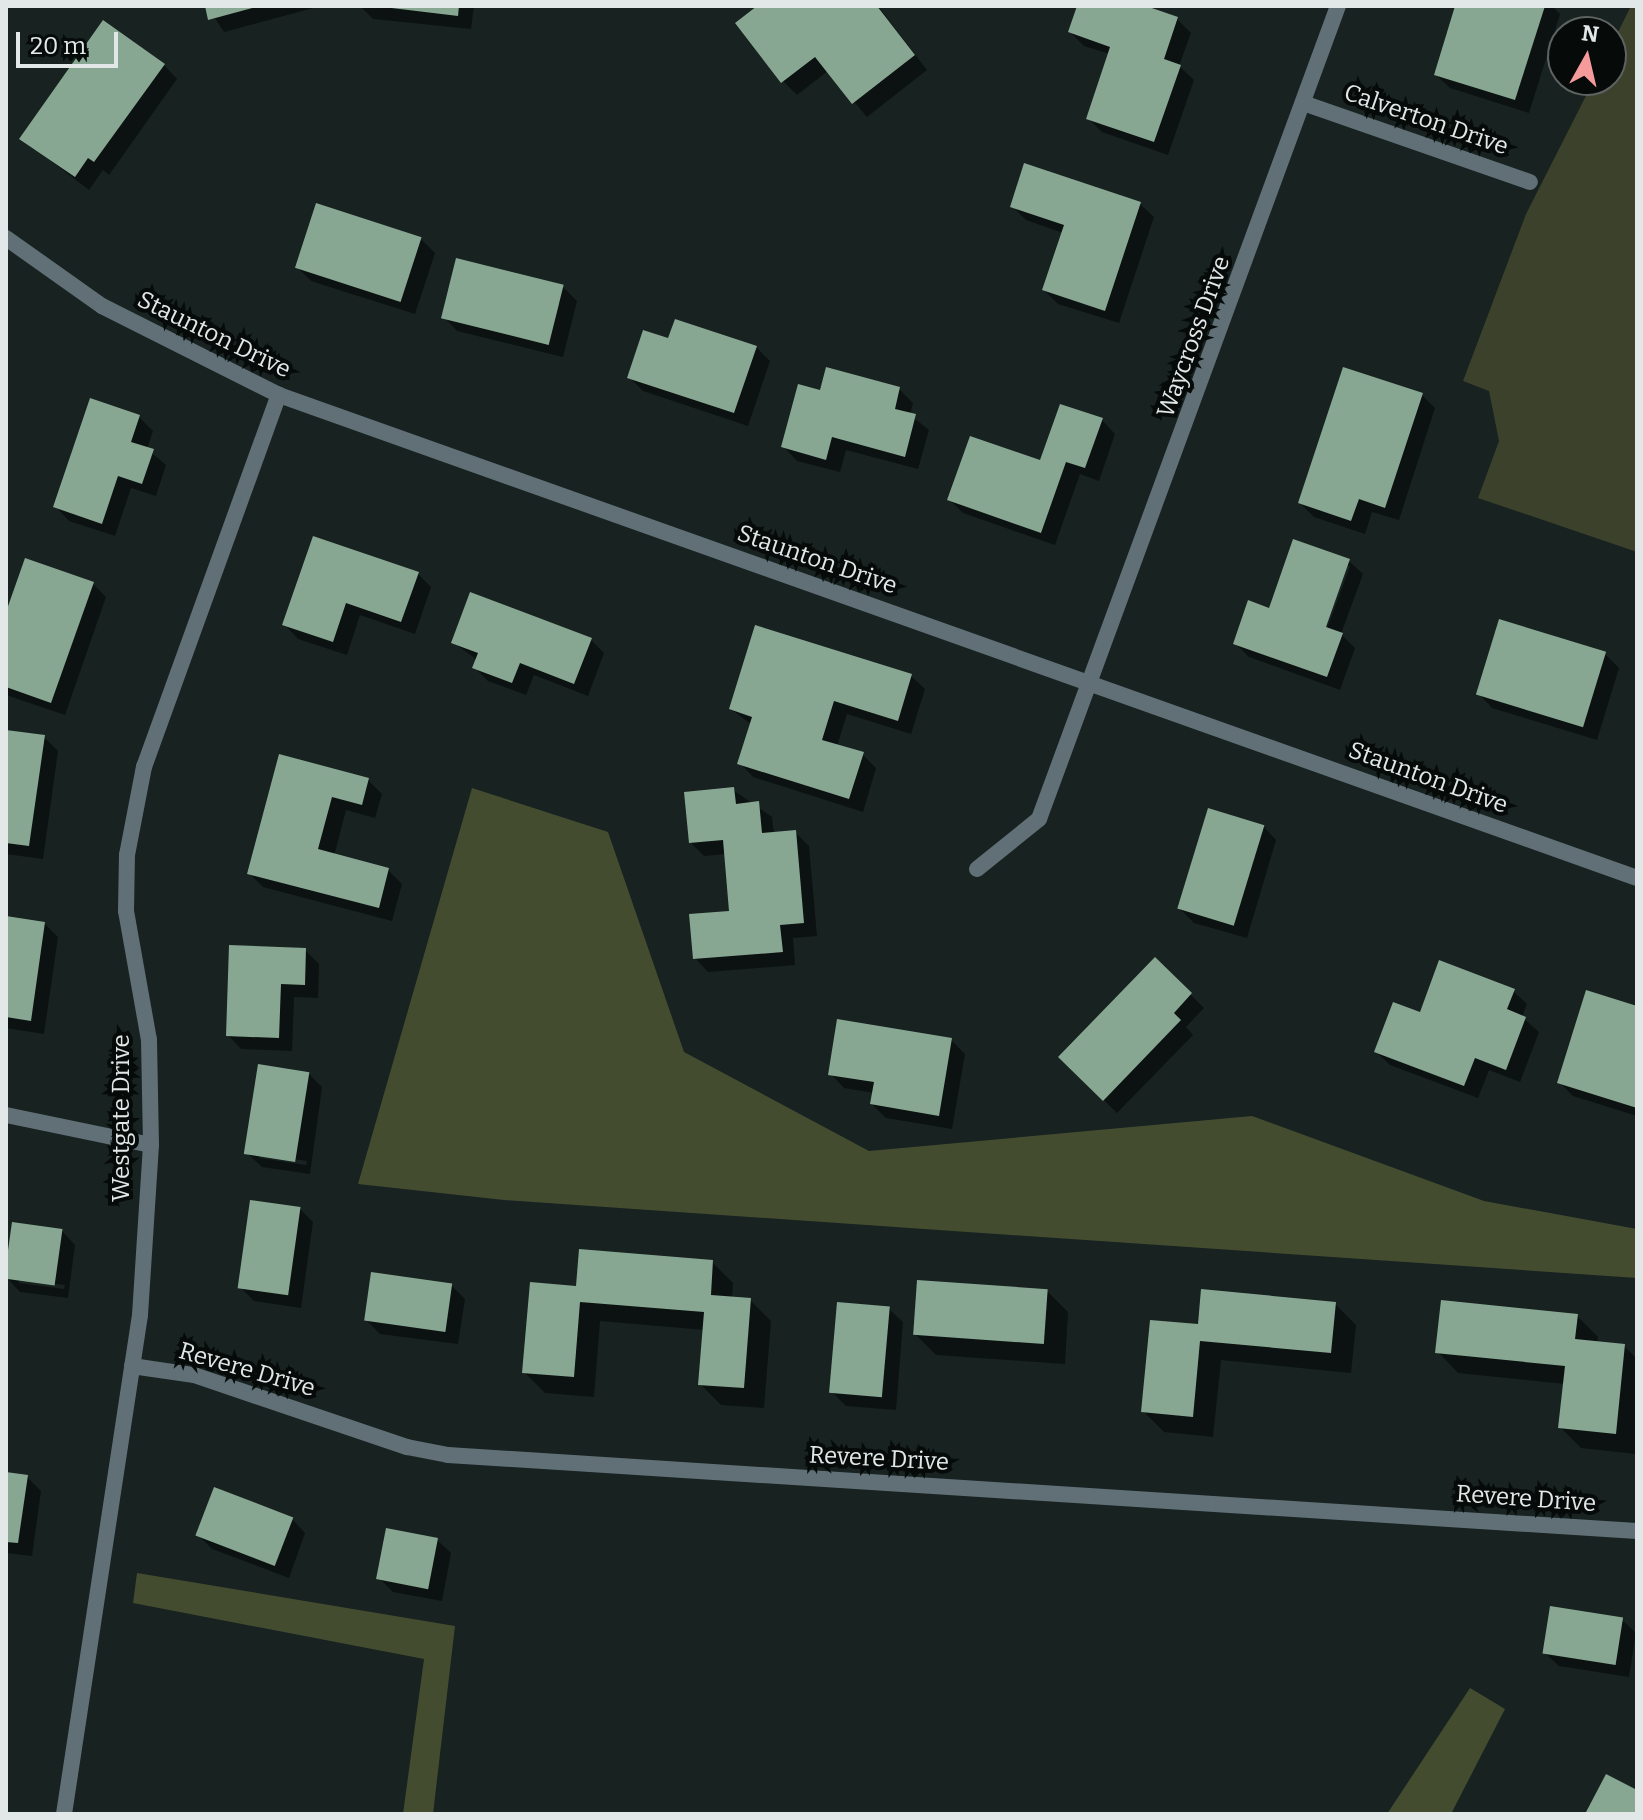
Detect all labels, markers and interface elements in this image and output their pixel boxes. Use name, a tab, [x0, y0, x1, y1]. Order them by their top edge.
scale bar	[20, 16, 122, 66]
north arrow	[1547, 16, 1627, 96]
text: N	[1580, 19, 1600, 48]
text: 20 m	[30, 32, 86, 60]
street label: Calverton Drive	[1340, 78, 1512, 162]
street label: Waycross Drive	[1151, 252, 1237, 422]
street label: Staunton Drive	[133, 285, 295, 385]
street label: Staunton Drive	[733, 519, 901, 601]
street label: Staunton Drive	[1345, 736, 1511, 820]
street label: Westgate Drive	[108, 1034, 136, 1202]
street label: Revere Drive	[176, 1337, 318, 1403]
street label: Revere Drive	[808, 1441, 950, 1477]
street label: Revere Drive	[1455, 1480, 1597, 1518]

